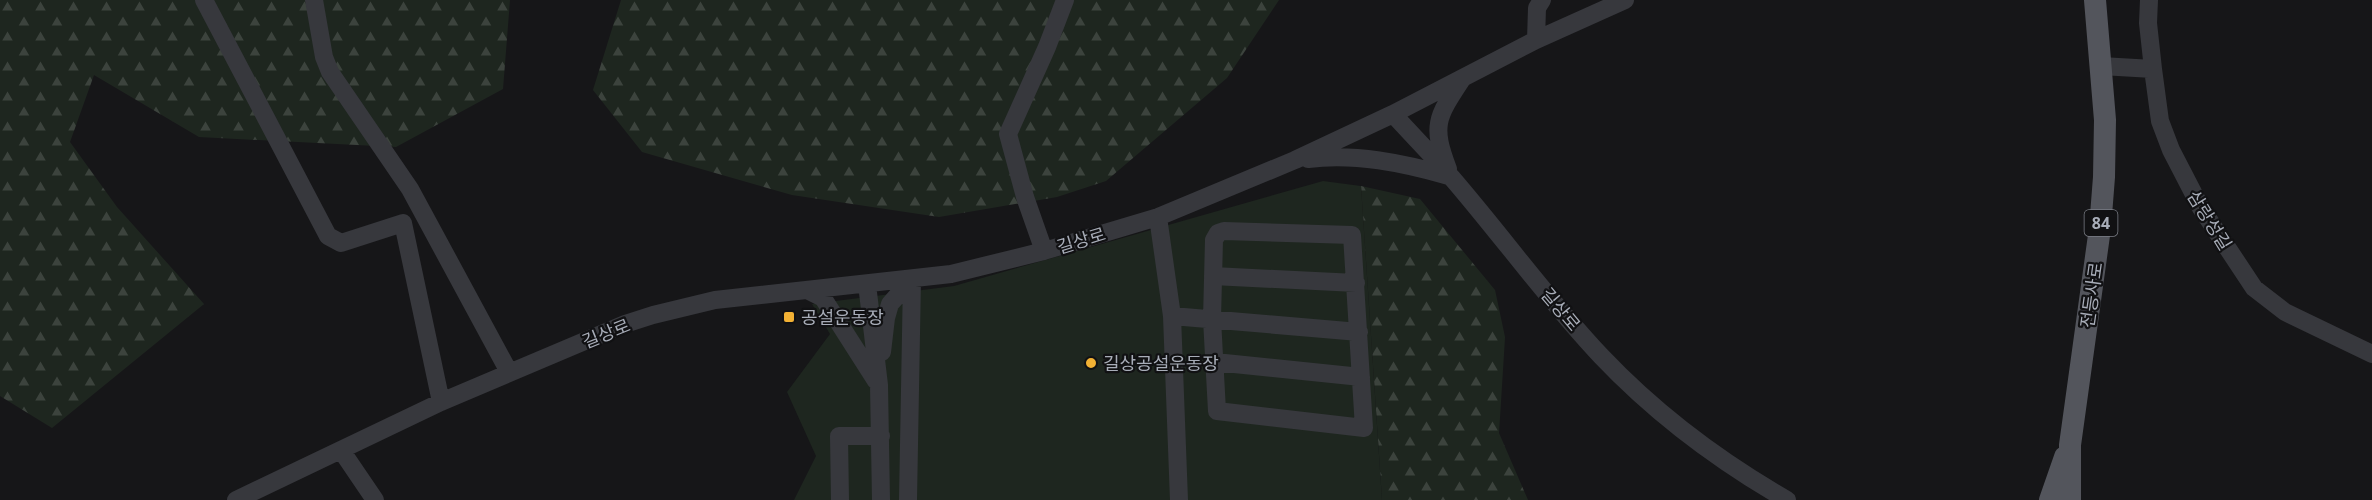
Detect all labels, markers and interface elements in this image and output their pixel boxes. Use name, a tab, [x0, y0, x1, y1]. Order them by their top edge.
street label: 삼랑성길	[2182, 186, 2238, 254]
road number: 84	[2084, 210, 2118, 236]
street label: 길상로	[1054, 221, 1108, 259]
street label: 전등사로	[2075, 261, 2107, 329]
street label: 길상로	[1536, 282, 1586, 336]
place label: 공설운동장	[801, 305, 884, 329]
marker: 공설운동장	[782, 310, 796, 324]
street label: 길상로	[578, 313, 634, 353]
place label: 길상공설운동장	[1103, 351, 1219, 375]
marker: 길상공설운동장	[1084, 356, 1098, 370]

